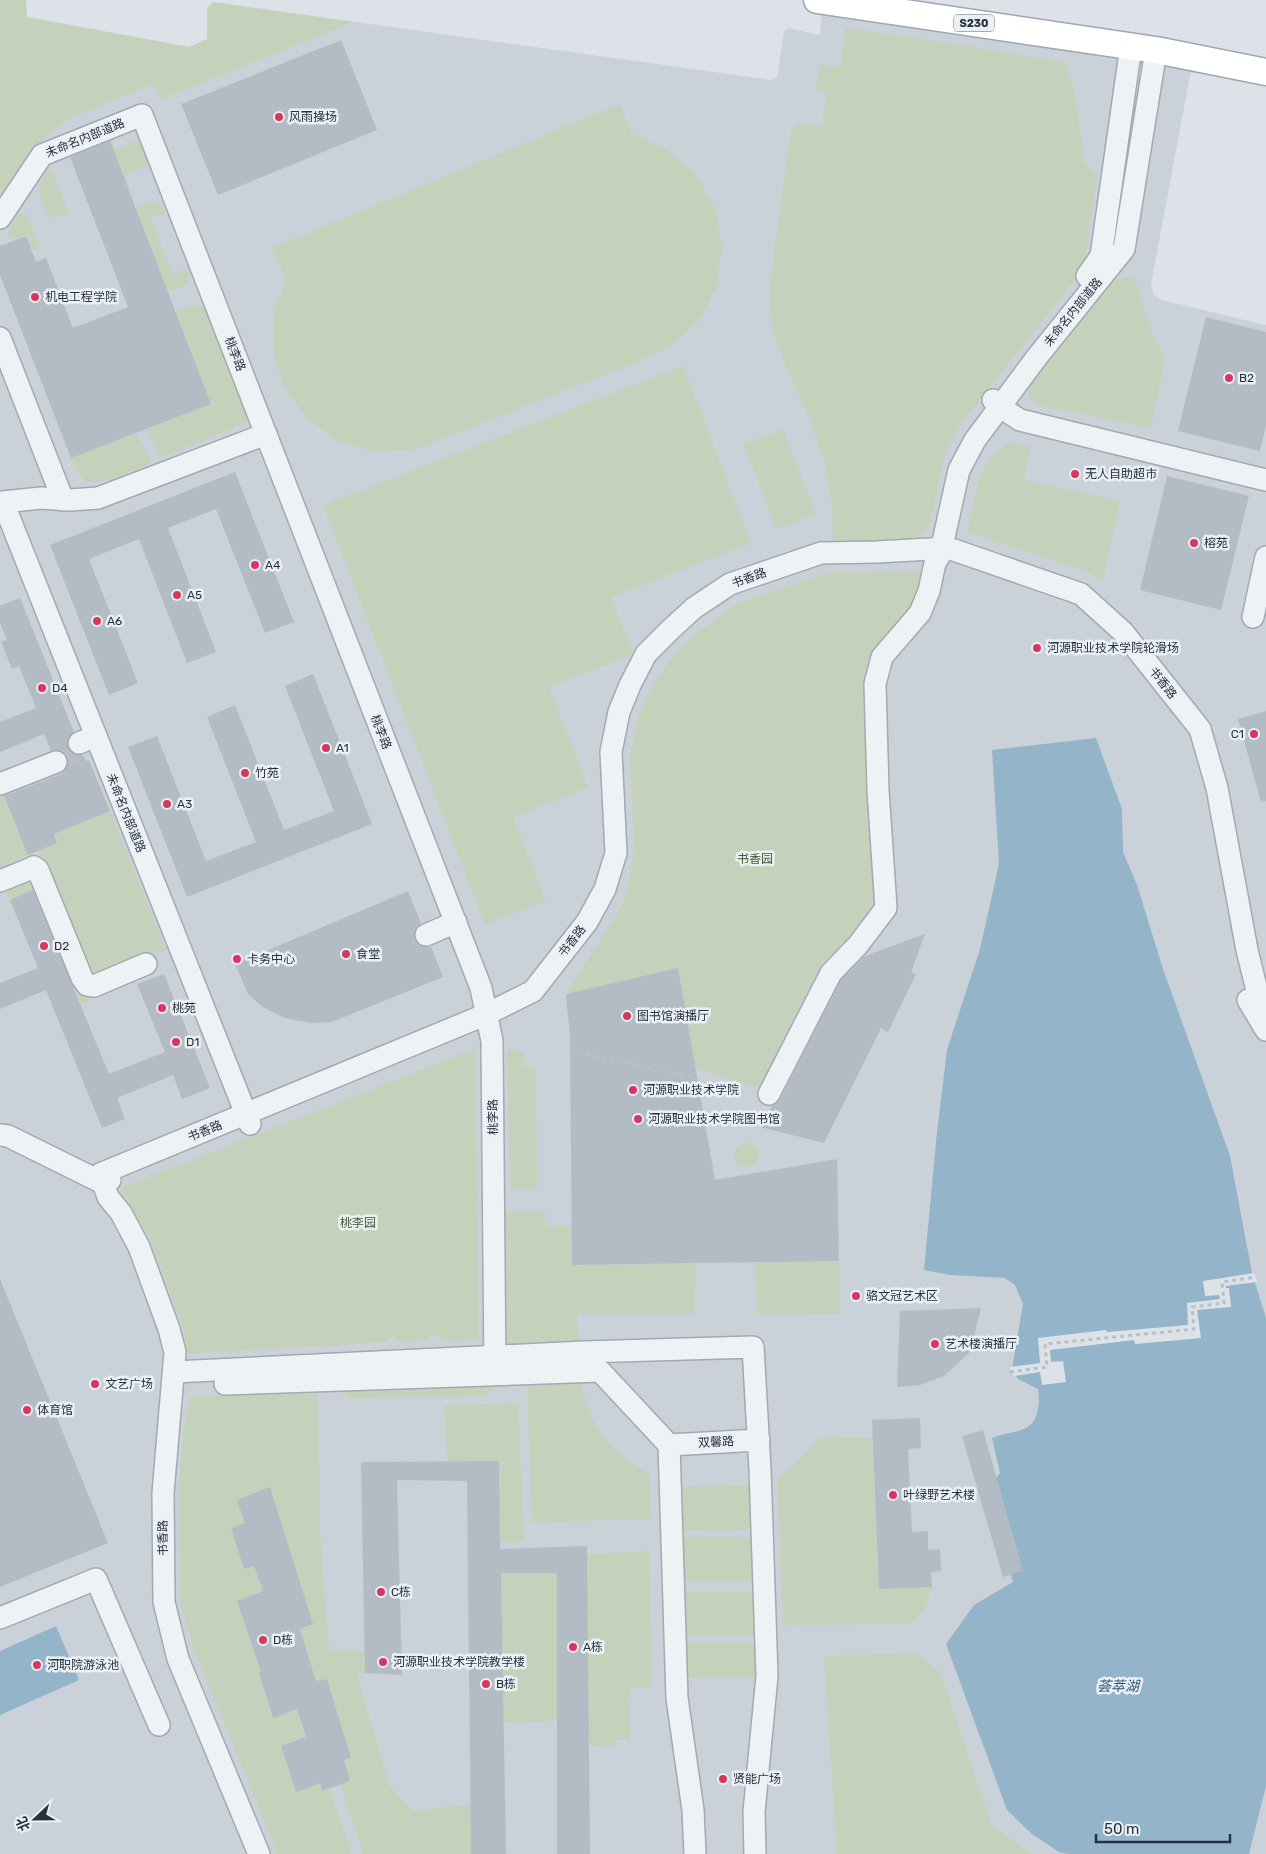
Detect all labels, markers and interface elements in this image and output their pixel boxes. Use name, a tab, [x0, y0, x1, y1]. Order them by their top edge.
road number: S230	[954, 14, 994, 32]
place label: 风雨操场	[289, 110, 337, 124]
marker: 风雨操场	[273, 111, 285, 123]
street label: 未命名内部道路	[43, 116, 127, 160]
street label: 未命名内部道路	[1041, 275, 1105, 349]
place label: 机电工程学院	[45, 290, 117, 304]
marker: 机电工程学院	[29, 291, 41, 303]
street label: 桃李路	[222, 335, 248, 373]
place label: B2	[1239, 371, 1254, 385]
marker: B2	[1223, 372, 1235, 384]
place label: 无人自助超市	[1085, 467, 1157, 481]
marker: 无人自助超市	[1069, 468, 1081, 480]
place label: 榕苑	[1204, 536, 1228, 550]
marker: 榕苑	[1188, 537, 1200, 549]
place label: A4	[265, 558, 281, 572]
marker: A4	[249, 559, 261, 571]
street label: 书香路	[730, 565, 768, 591]
place label: A5	[187, 588, 202, 602]
marker: A5	[171, 589, 183, 601]
place label: A6	[107, 614, 122, 628]
marker: A6	[91, 615, 103, 627]
place label: 河源职业技术学院轮滑场	[1047, 641, 1179, 655]
marker: 河源职业技术学院轮滑场	[1031, 642, 1043, 654]
street label: 书香路	[1146, 665, 1180, 701]
place label: D4	[52, 681, 68, 695]
marker: D4	[36, 682, 48, 694]
street label: 桃李路	[368, 713, 394, 751]
place label: C1	[1231, 727, 1244, 741]
marker: C1	[1248, 728, 1260, 740]
place label: A1	[336, 741, 349, 755]
marker: A1	[320, 742, 332, 754]
place label: 竹苑	[255, 766, 279, 780]
marker: 竹苑	[239, 767, 251, 779]
street label: 未命名内部道路	[104, 771, 148, 855]
place label: A3	[177, 797, 192, 811]
marker: A3	[161, 798, 173, 810]
park label: 书香园	[737, 852, 773, 866]
street label: 书香路	[555, 923, 589, 959]
place label: D2	[54, 939, 69, 953]
marker: D2	[38, 940, 50, 952]
place label: 食堂	[356, 947, 380, 961]
marker: 食堂	[340, 948, 352, 960]
place label: 卡务中心	[247, 952, 295, 966]
marker: 卡务中心	[231, 953, 243, 965]
place label: 桃苑	[172, 1001, 196, 1015]
marker: 桃苑	[156, 1002, 168, 1014]
place label: 图书馆演播厅	[637, 1009, 709, 1023]
marker: 图书馆演播厅	[621, 1010, 633, 1022]
place label: D1	[186, 1035, 199, 1049]
marker: D1	[170, 1036, 182, 1048]
place label: 河源职业技术学院	[643, 1083, 739, 1097]
marker: 河源职业技术学院	[627, 1084, 639, 1096]
street label: 桃李路	[486, 1099, 500, 1135]
place label: 河源职业技术学院图书馆	[648, 1112, 780, 1126]
marker: 河源职业技术学院图书馆	[632, 1113, 644, 1125]
street label: 书香路	[186, 1118, 224, 1144]
park label: 桃李园	[340, 1216, 376, 1230]
place label: 骆文冠艺术区	[866, 1289, 938, 1303]
marker: 骆文冠艺术区	[850, 1290, 862, 1302]
place label: 艺术楼演播厅	[945, 1337, 1017, 1351]
marker: 艺术楼演播厅	[929, 1338, 941, 1350]
place label: 文艺广场	[105, 1377, 153, 1391]
marker: 文艺广场	[89, 1378, 101, 1390]
place label: 体育馆	[37, 1403, 73, 1417]
marker: 体育馆	[21, 1404, 33, 1416]
street label: 双馨路	[698, 1434, 734, 1450]
place label: 叶绿野艺术楼	[903, 1488, 975, 1502]
marker: 叶绿野艺术楼	[887, 1489, 899, 1501]
street label: 书香路	[156, 1520, 170, 1556]
place label: C栋	[391, 1585, 411, 1599]
marker: C栋	[375, 1586, 387, 1598]
place label: D栋	[273, 1633, 293, 1647]
marker: D栋	[257, 1634, 269, 1646]
place label: A栋	[583, 1640, 603, 1654]
marker: A栋	[567, 1641, 579, 1653]
place label: 河源职业技术学院教学楼	[393, 1655, 525, 1669]
marker: 河源职业技术学院教学楼	[377, 1656, 389, 1668]
place label: 河职院游泳池	[47, 1658, 119, 1672]
marker: 河职院游泳池	[31, 1659, 43, 1671]
place label: B栋	[496, 1677, 516, 1691]
marker: B栋	[480, 1678, 492, 1690]
water label: 荟萃湖	[1097, 1678, 1141, 1695]
place label: 贤能广场	[733, 1772, 781, 1786]
marker: 贤能广场	[717, 1773, 729, 1785]
north arrow	[10, 1794, 60, 1844]
scale bar	[1096, 1812, 1230, 1844]
text: 北	[13, 1814, 34, 1833]
text: 50 m	[1104, 1820, 1139, 1838]

